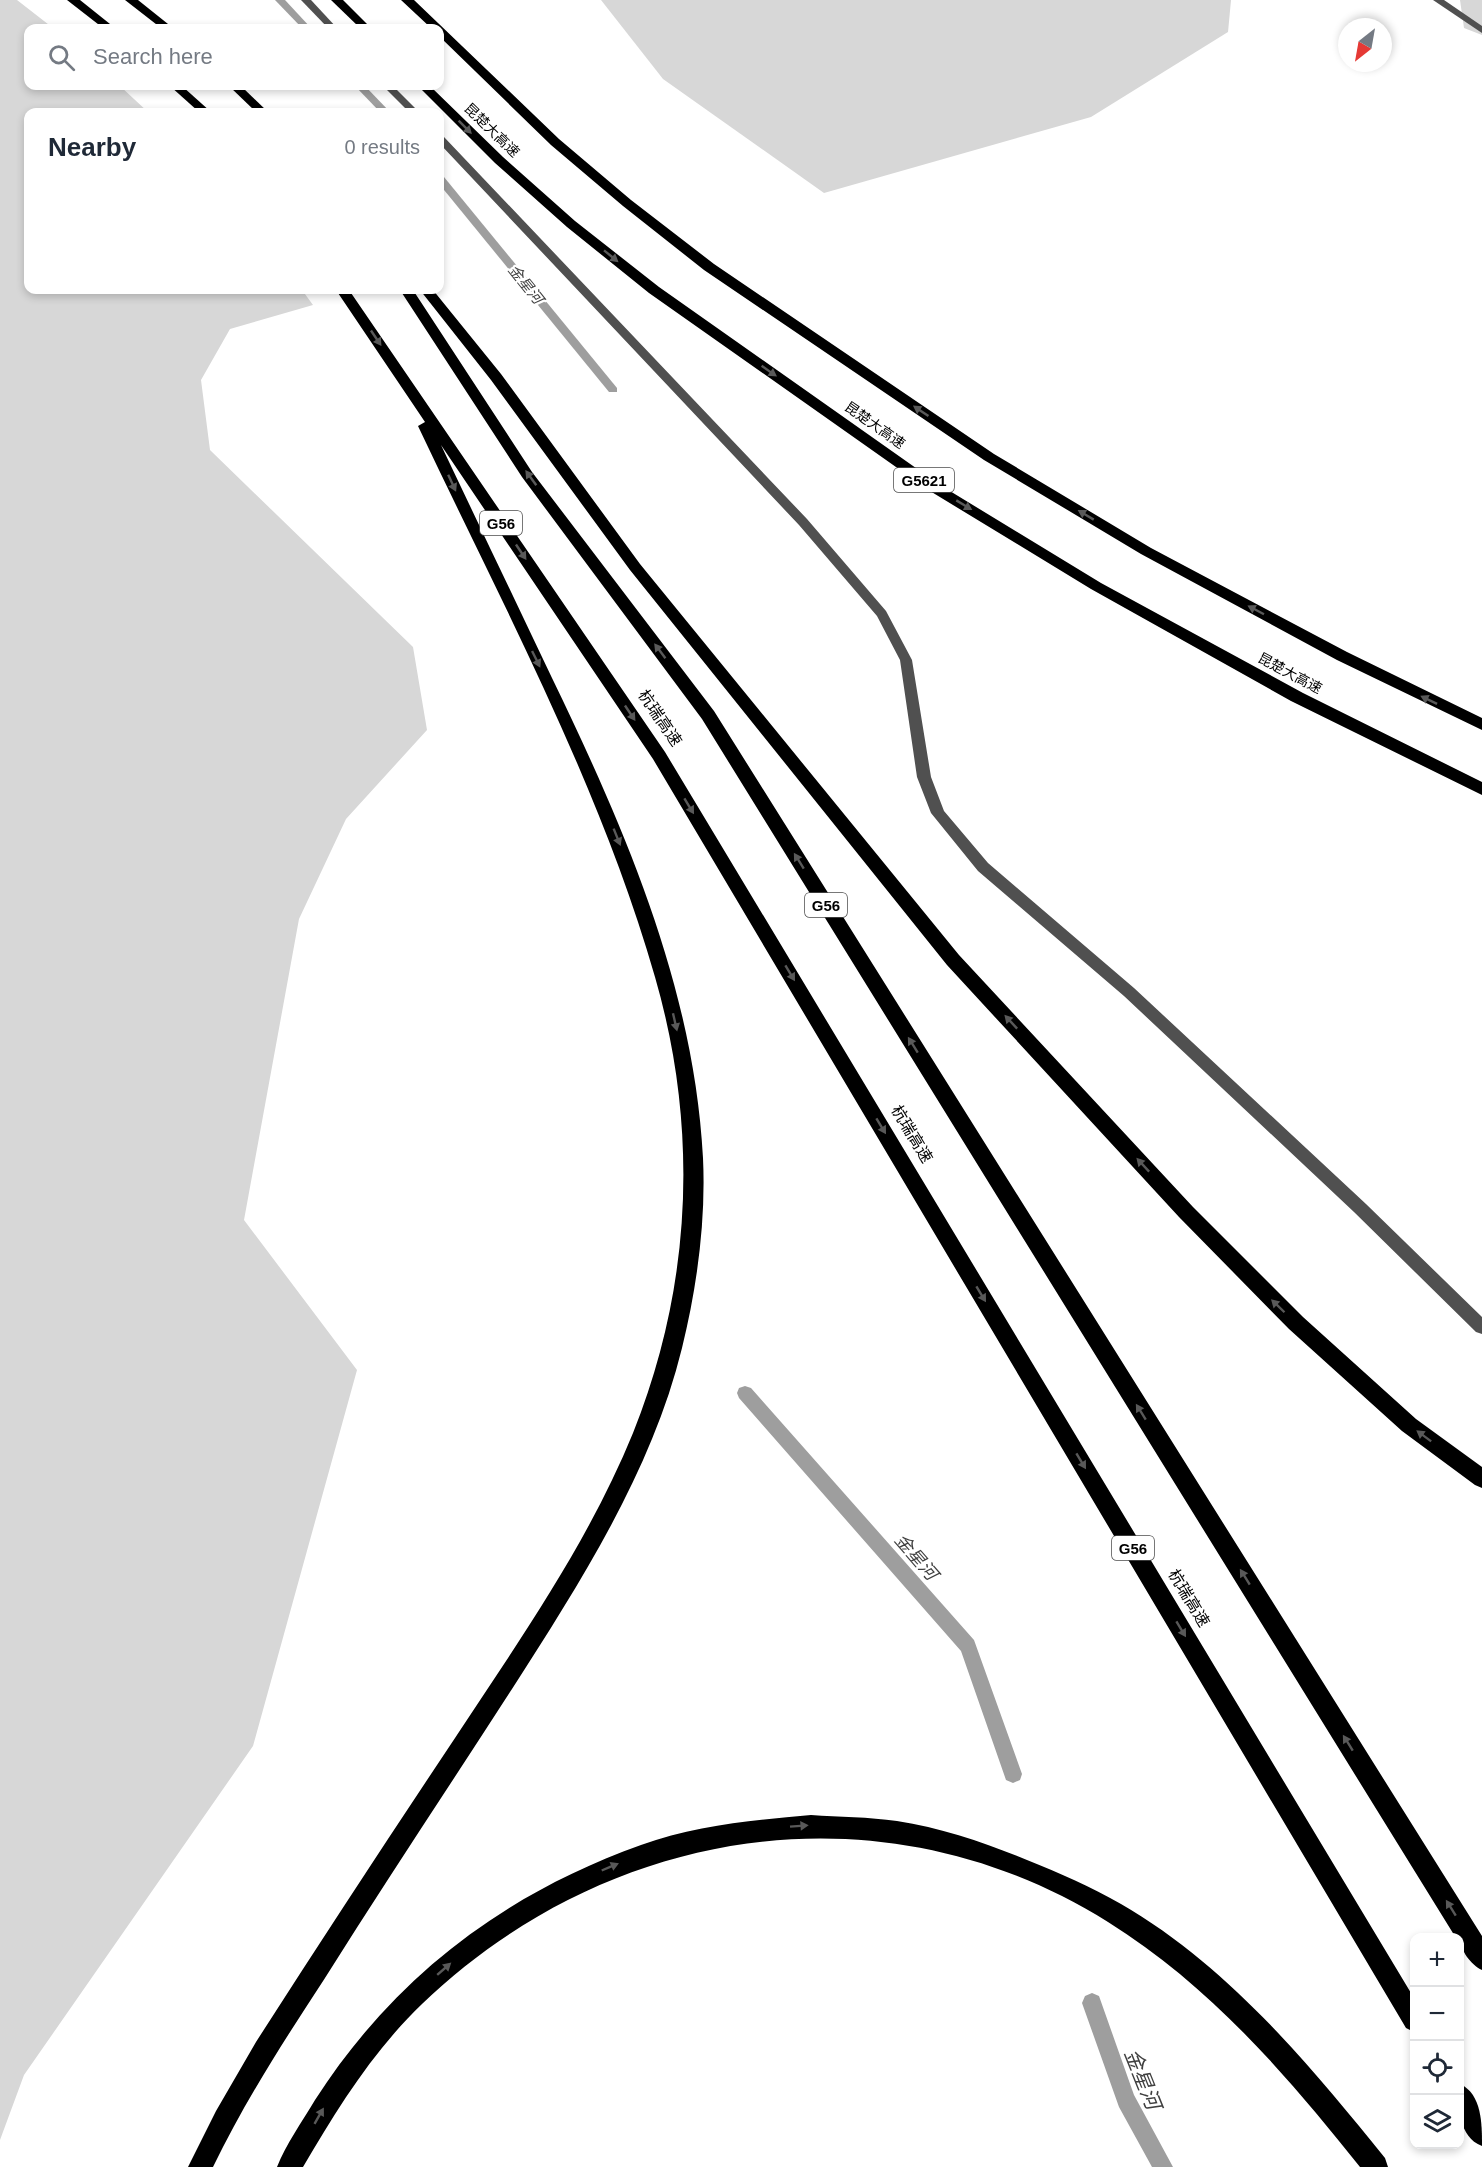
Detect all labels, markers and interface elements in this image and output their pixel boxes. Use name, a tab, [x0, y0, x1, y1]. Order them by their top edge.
north arrow	[1338, 18, 1392, 72]
search box	[24, 24, 444, 90]
icon: search	[45, 41, 78, 74]
text: Search here	[93, 44, 213, 69]
street label: 昆楚大高速	[461, 100, 523, 160]
one-way arrow	[458, 119, 472, 133]
text: Nearby	[48, 132, 136, 162]
text: 0 results	[344, 136, 420, 158]
one-way arrow	[603, 249, 619, 262]
water label: 金星河	[505, 261, 549, 309]
one-way arrow	[370, 330, 381, 346]
one-way arrow	[760, 365, 776, 377]
street label: 昆楚大高速	[842, 398, 908, 452]
one-way arrow	[913, 406, 929, 417]
road number: G5621	[894, 468, 954, 492]
one-way arrow	[525, 471, 537, 487]
one-way arrow	[448, 475, 457, 492]
one-way arrow	[956, 499, 972, 510]
one-way arrow	[1078, 509, 1094, 520]
road number: G56	[480, 511, 522, 535]
one-way arrow	[515, 543, 527, 559]
one-way arrow	[1247, 605, 1264, 615]
one-way arrow	[655, 644, 667, 659]
street label: 昆楚大高速	[1255, 650, 1325, 696]
one-way arrow	[531, 651, 541, 668]
street label: 杭瑞高速	[635, 687, 685, 749]
one-way arrow	[1421, 695, 1438, 704]
one-way arrow	[624, 705, 635, 721]
one-way arrow	[684, 798, 695, 814]
one-way arrow	[612, 828, 622, 846]
one-way arrow	[794, 853, 805, 869]
road number: G56	[805, 893, 847, 917]
one-way arrow	[784, 965, 795, 981]
one-way arrow	[671, 1013, 681, 1031]
one-way arrow	[1005, 1015, 1018, 1030]
one-way arrow	[907, 1037, 918, 1053]
street label: 杭瑞高速	[888, 1102, 936, 1166]
one-way arrow	[876, 1118, 887, 1134]
one-way arrow	[1137, 1158, 1150, 1173]
one-way arrow	[976, 1286, 986, 1303]
one-way arrow	[1271, 1299, 1286, 1313]
one-way arrow	[1136, 1404, 1147, 1420]
one-way arrow	[1416, 1430, 1431, 1442]
one-way arrow	[1076, 1453, 1086, 1470]
water label: 金星河	[891, 1530, 943, 1586]
road number: G56	[1112, 1536, 1154, 1560]
street label: 杭瑞高速	[1165, 1566, 1213, 1630]
one-way arrow	[1239, 1569, 1250, 1585]
one-way arrow	[1175, 1621, 1186, 1637]
one-way arrow	[1342, 1735, 1353, 1751]
one-way arrow	[790, 1821, 809, 1831]
one-way arrow	[601, 1862, 619, 1872]
one-way arrow	[1446, 1900, 1457, 1916]
map controls	[1410, 1933, 1464, 2149]
button: +	[1410, 1933, 1464, 1987]
one-way arrow	[436, 1962, 452, 1975]
button: −	[1410, 1987, 1464, 2041]
button: locate	[1410, 2041, 1464, 2095]
water label: 金星河	[1121, 2045, 1167, 2116]
button: layers	[1410, 2095, 1464, 2149]
one-way arrow	[313, 2108, 324, 2124]

